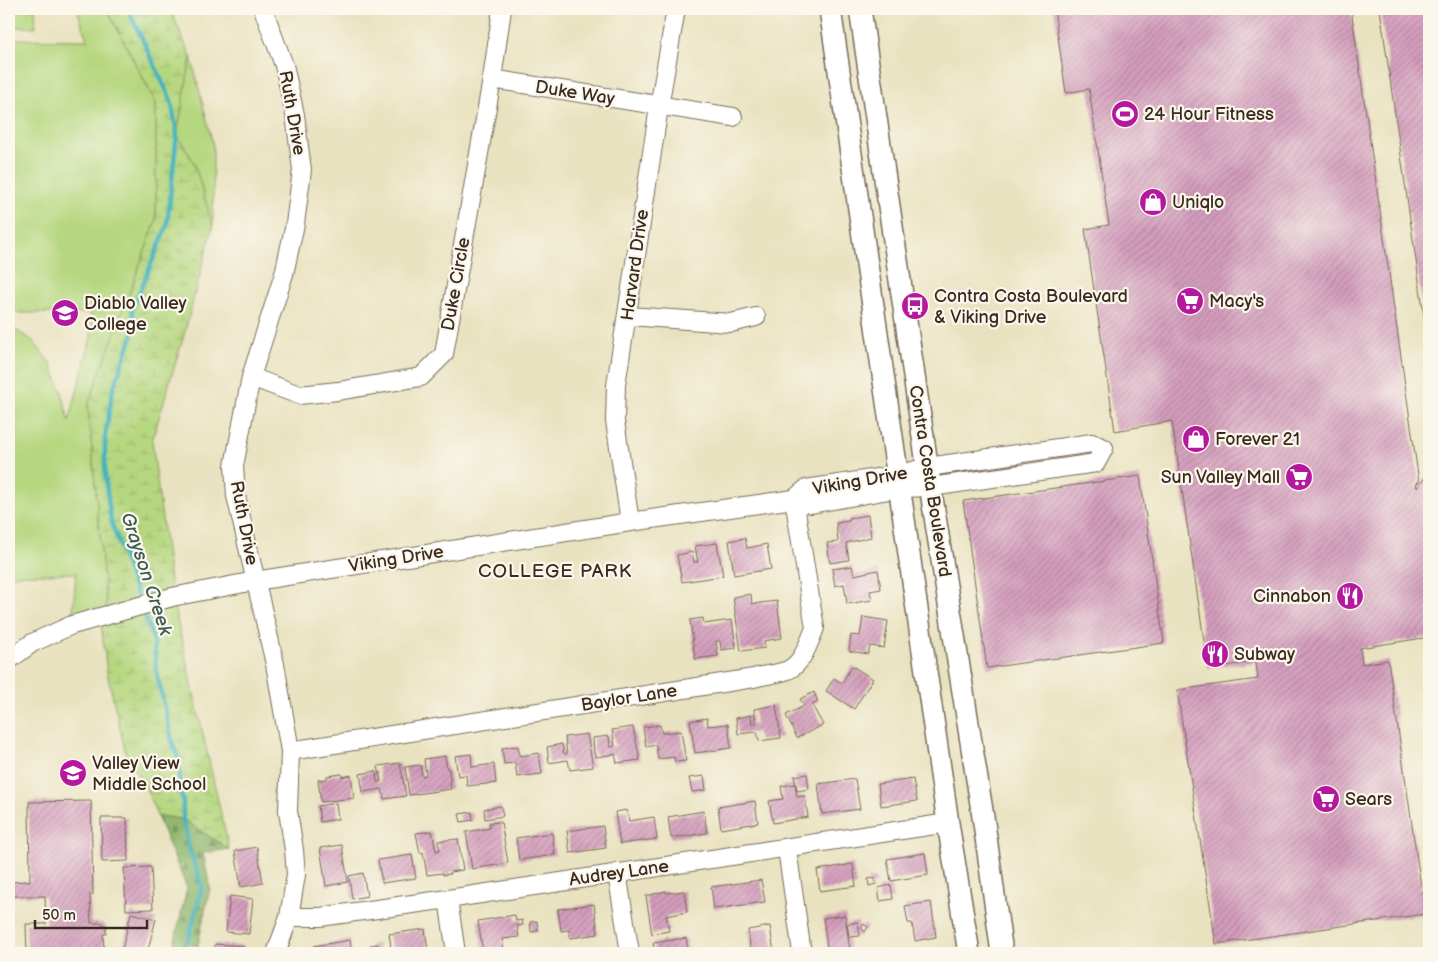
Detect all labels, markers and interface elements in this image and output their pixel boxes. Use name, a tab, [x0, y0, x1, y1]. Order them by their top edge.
street label: Ruth Drive	[274, 69, 310, 157]
street label: Duke Way	[534, 76, 617, 110]
sports icon: 24 Hour Fitness	[1110, 99, 1140, 129]
place label: 24 Hour Fitness	[1144, 104, 1274, 125]
shop icon: Uniqlo	[1138, 187, 1168, 217]
place label: Uniqlo	[1172, 192, 1224, 213]
street label: Harvard Drive	[617, 208, 653, 322]
street label: Duke Circle	[437, 235, 475, 332]
place label: Contra Costa Boulevard & Viking Drive	[934, 286, 1128, 328]
supermarket icon: Macy's	[1175, 286, 1205, 316]
bus stop icon: Contra Costa Boulevard & Viking Drive	[900, 291, 930, 321]
place label: Macy's	[1209, 291, 1264, 312]
place label: Diablo Valley College	[84, 293, 187, 335]
school or university icon: Diablo Valley College	[50, 298, 80, 328]
street label: Contra Costa Boulevard	[904, 384, 956, 578]
shop icon: Forever 21	[1181, 424, 1211, 454]
place label: Forever 21	[1215, 429, 1300, 450]
street label: Viking Drive	[811, 462, 909, 500]
supermarket icon: Sun Valley Mall	[1284, 462, 1314, 492]
place label: Sun Valley Mall	[1161, 467, 1280, 488]
street label: Ruth Drive	[226, 479, 263, 567]
water label: Grayson Creek	[115, 510, 177, 639]
street label: Viking Drive	[347, 541, 445, 577]
district label: COLLEGE PARK	[478, 560, 632, 583]
restaurant icon: Cinnabon	[1335, 581, 1365, 611]
place label: Cinnabon	[1253, 586, 1331, 607]
restaurant icon: Subway	[1200, 639, 1230, 669]
place label: Subway	[1234, 644, 1296, 665]
street label: Baylor Lane	[579, 680, 679, 716]
place label: Valley View Middle School	[92, 753, 206, 795]
school or university icon: Valley View Middle School	[58, 758, 88, 788]
supermarket icon: Sears	[1311, 784, 1341, 814]
place label: Sears	[1345, 789, 1392, 810]
street label: Audrey Lane	[568, 856, 671, 890]
scale bar	[35, 897, 148, 929]
text: 50 m	[42, 906, 76, 925]

